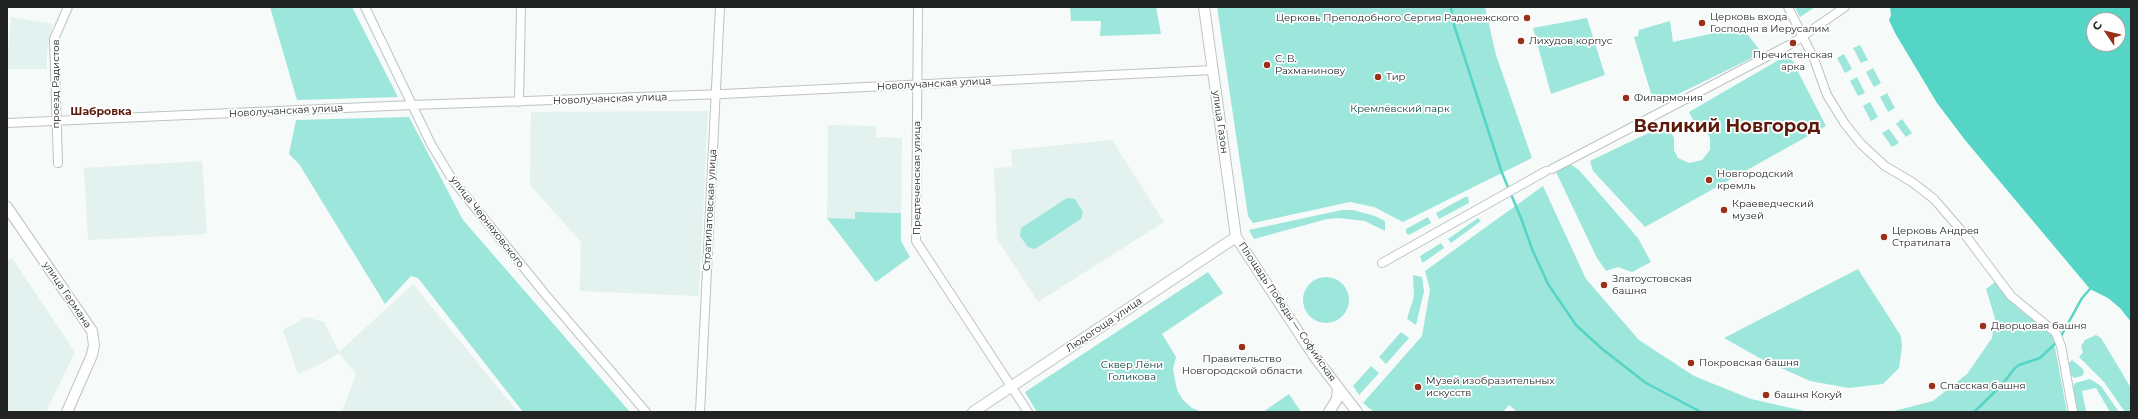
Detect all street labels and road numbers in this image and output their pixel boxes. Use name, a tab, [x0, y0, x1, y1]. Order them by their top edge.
street label: проезд Радистов	[50, 39, 62, 129]
street label: Новолучанская улица	[877, 75, 991, 93]
street label: улица Газон	[1210, 90, 1230, 154]
street label: Новолучанская улица	[553, 91, 667, 107]
street label: Новолучанская улица	[229, 102, 343, 120]
street label: Предтеченская улица	[911, 121, 923, 235]
street label: Стратилатовская улица	[701, 149, 719, 271]
street label: улица Черняховского	[448, 174, 526, 270]
street label: Площадь Победы — Софийская	[1236, 240, 1338, 384]
street label: улица Германа	[40, 259, 94, 331]
street label: Людогоща улица	[1064, 295, 1144, 355]

